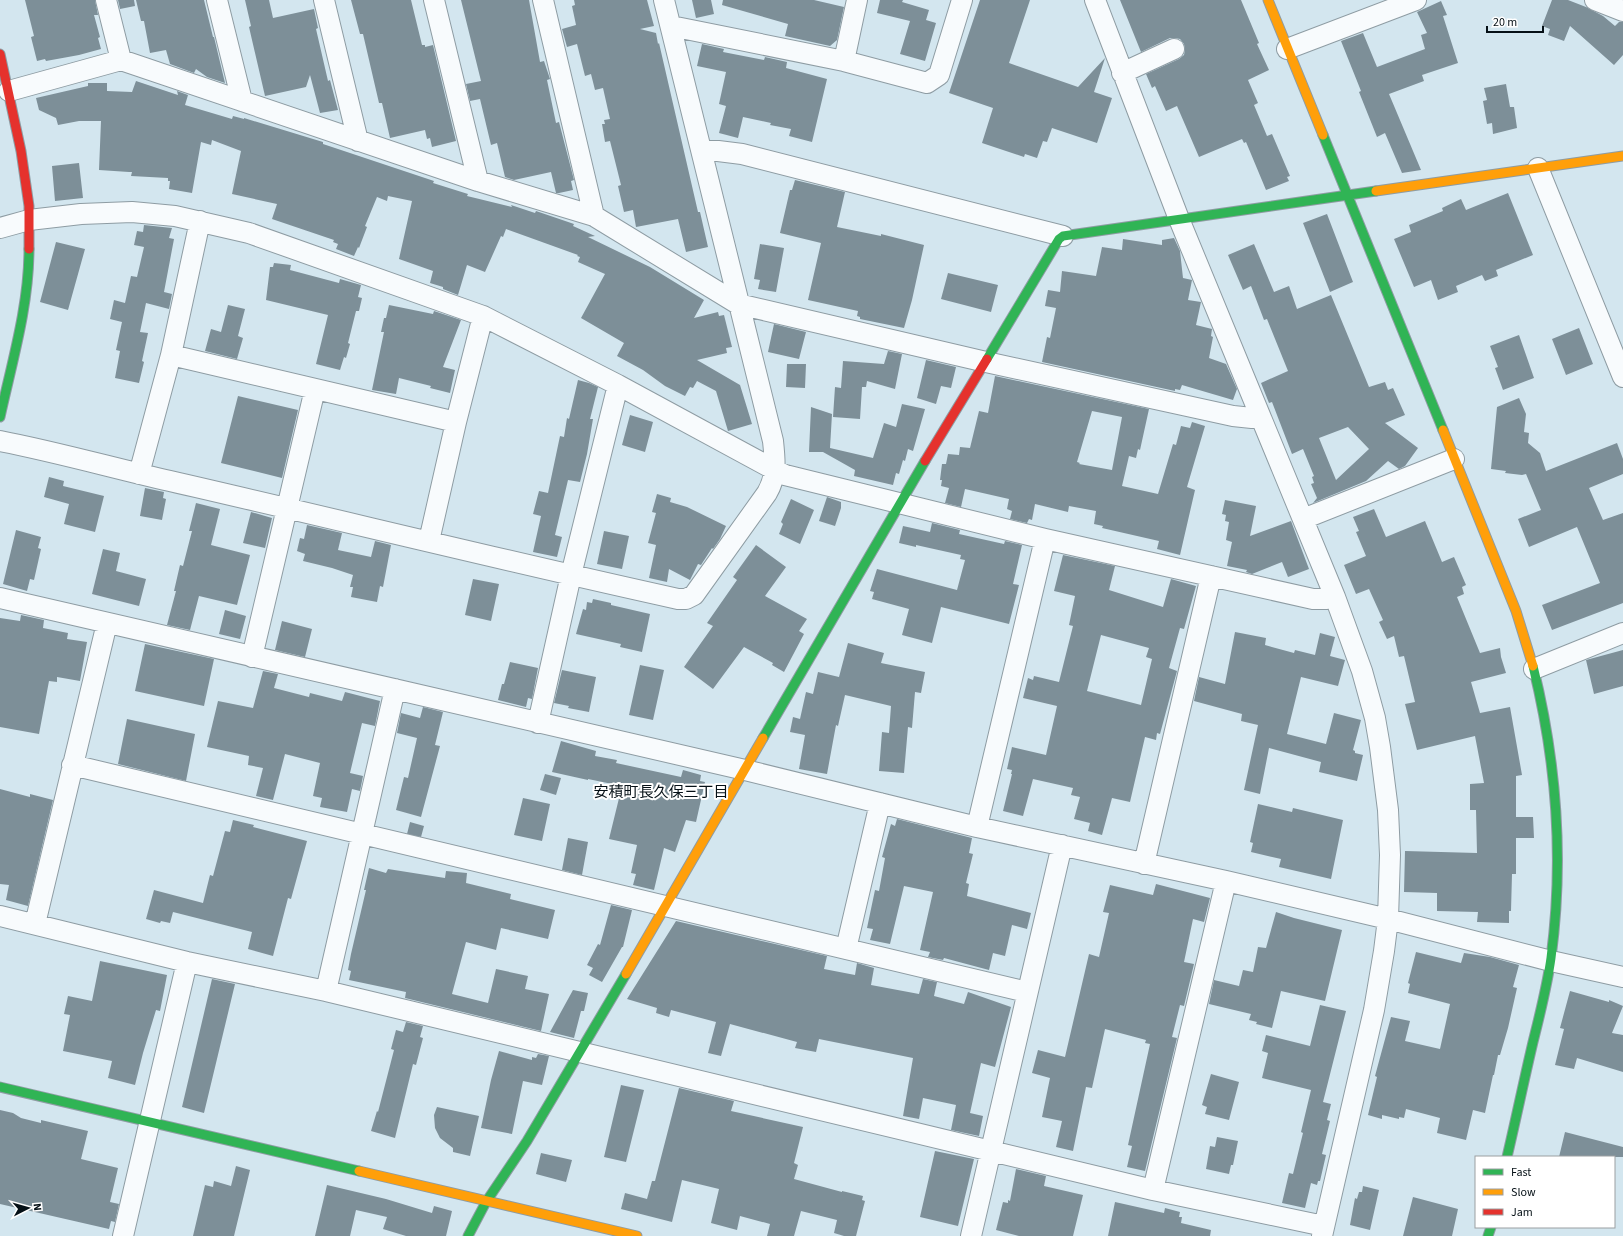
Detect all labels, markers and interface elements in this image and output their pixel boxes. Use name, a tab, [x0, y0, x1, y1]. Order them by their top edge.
scale bar	[1487, 8, 1543, 34]
text: 20 m	[1493, 14, 1517, 31]
district label: 安積町長久保三丁目	[593, 782, 729, 803]
legend	[1475, 1156, 1615, 1228]
text: Fast	[1511, 1164, 1531, 1181]
text: Slow	[1511, 1184, 1536, 1201]
north arrow	[8, 1188, 48, 1228]
text: N	[30, 1203, 45, 1211]
text: Jam	[1511, 1204, 1533, 1221]

